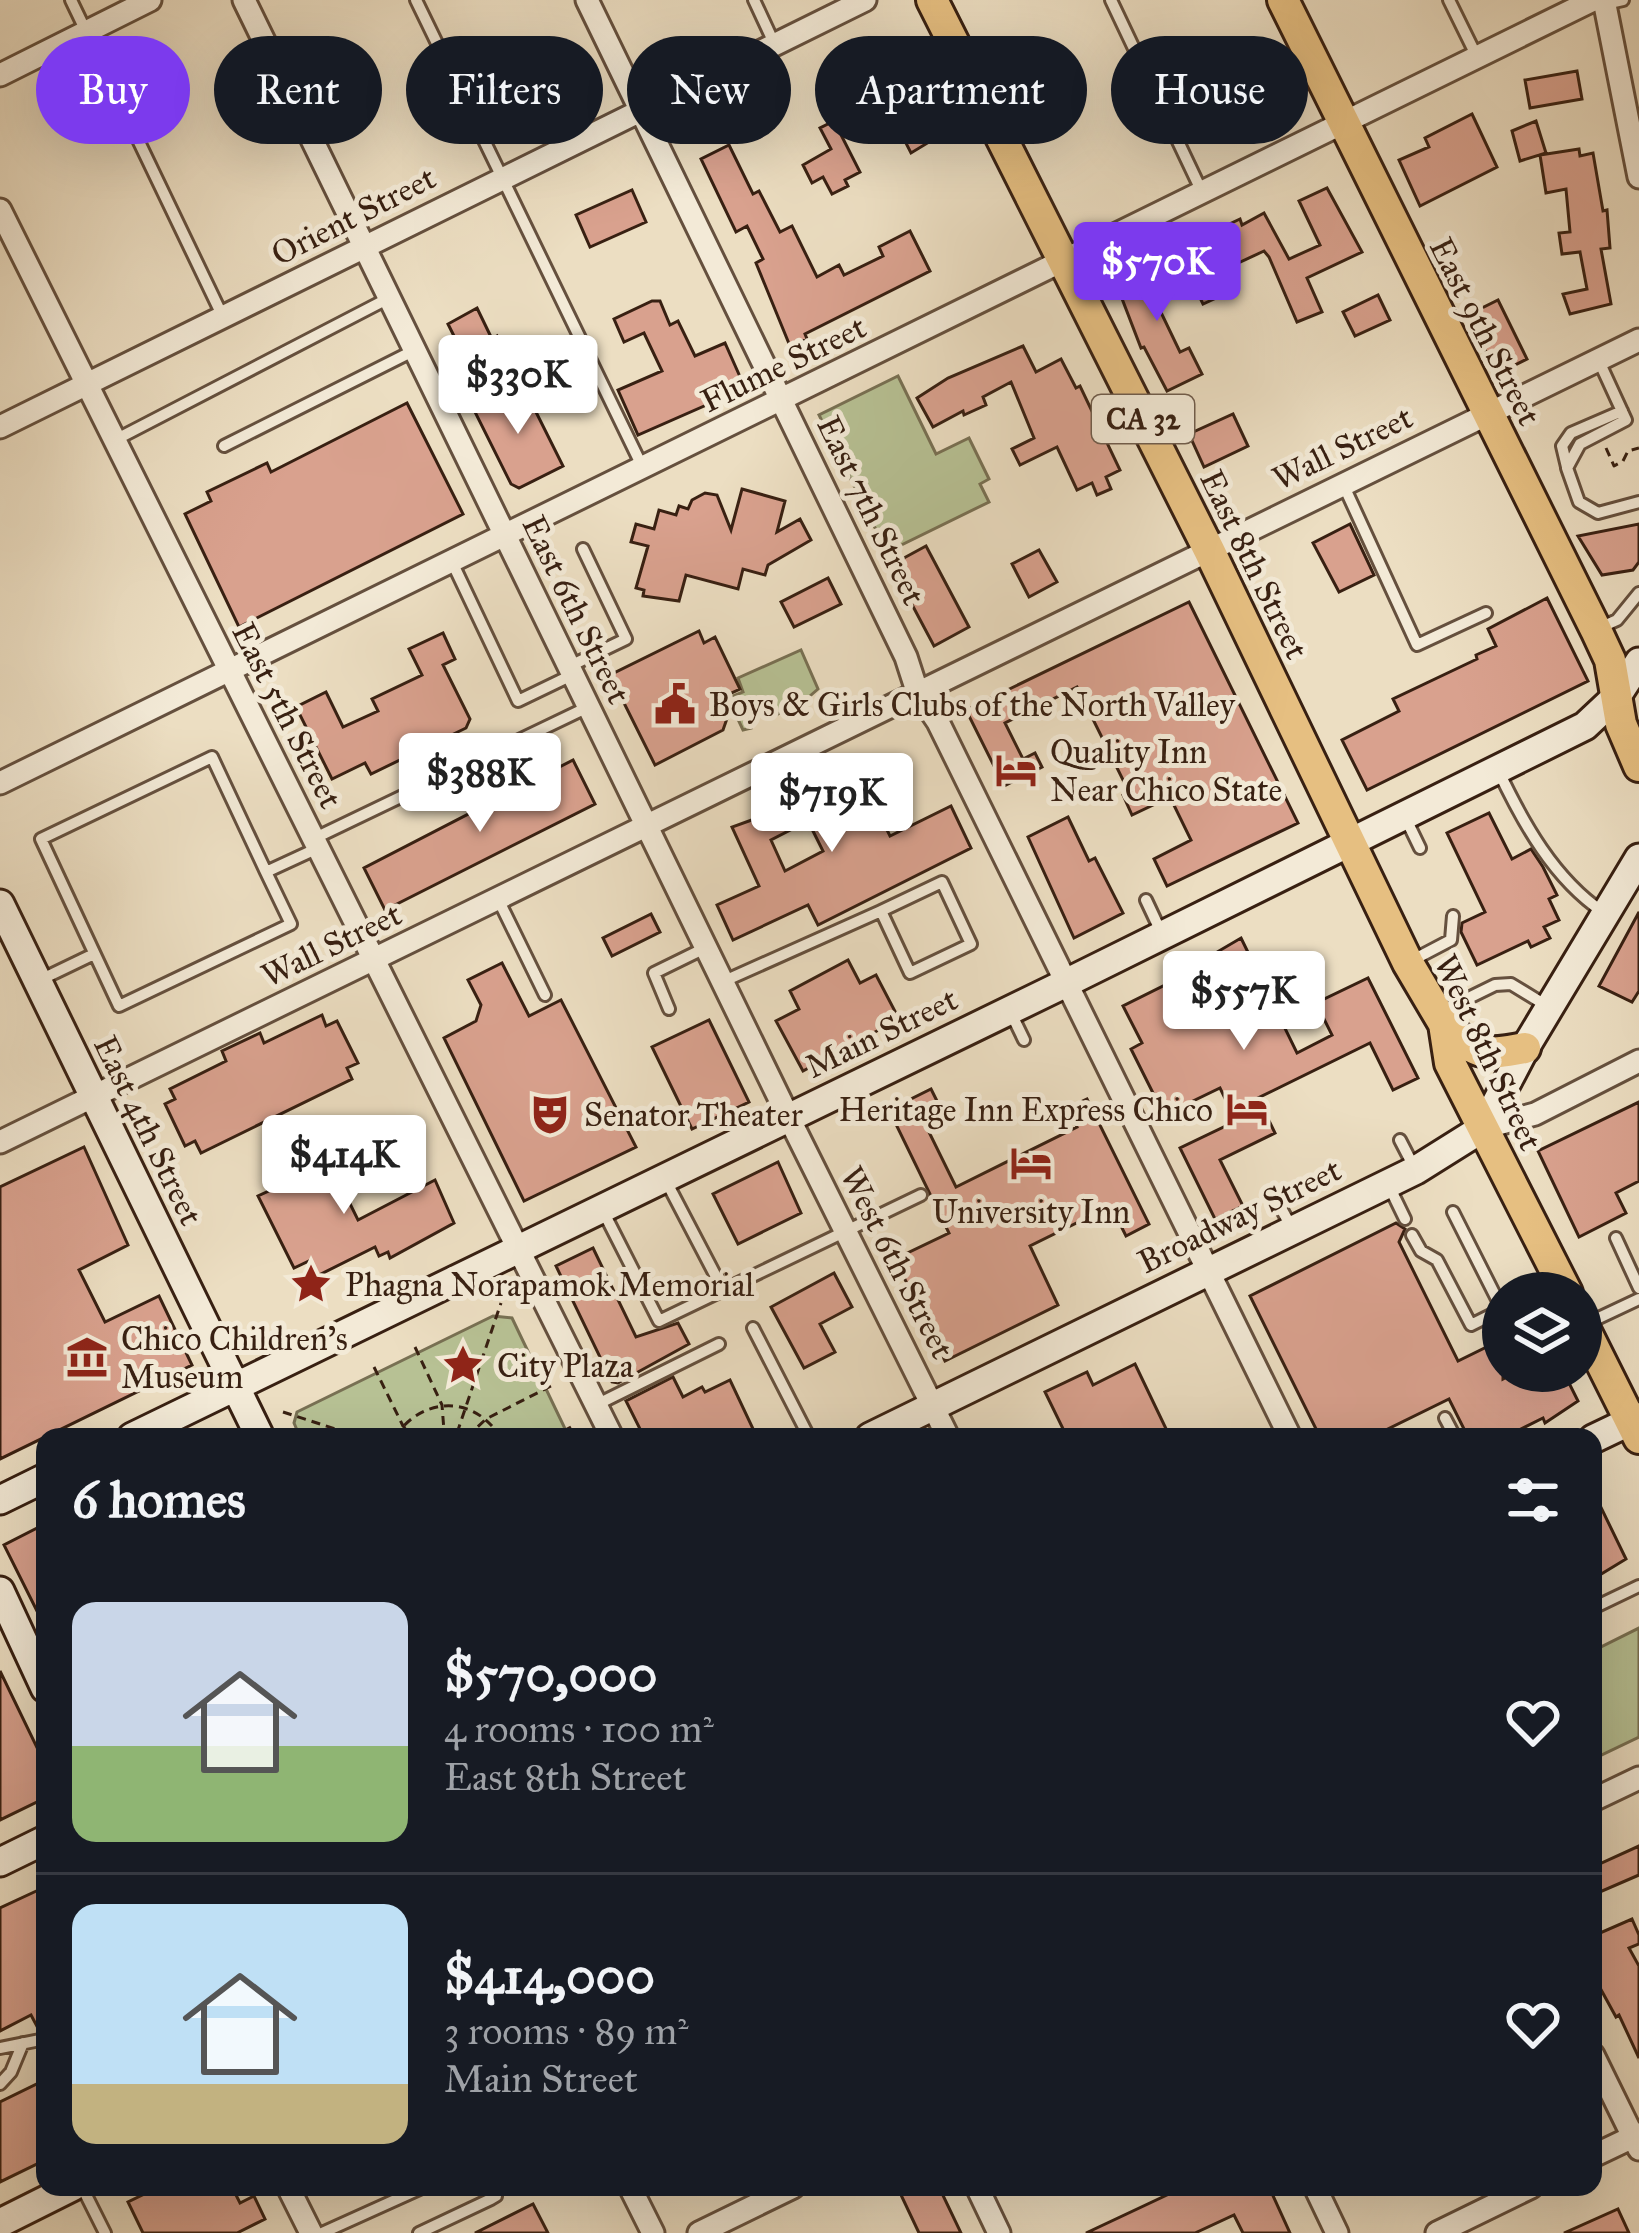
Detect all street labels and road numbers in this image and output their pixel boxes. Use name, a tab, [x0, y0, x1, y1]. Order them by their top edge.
street label: Orient Street	[265, 157, 442, 274]
street label: East 9th Street	[1420, 231, 1550, 433]
street label: Flume Street	[695, 307, 873, 421]
road number: CA 32	[1092, 395, 1194, 443]
street label: Wall Street	[1266, 397, 1419, 499]
street label: East 7th Street	[808, 409, 934, 612]
street label: East 8th Street	[1191, 464, 1317, 666]
street label: East 6th Street	[513, 509, 639, 710]
street label: East 5th Street	[223, 616, 351, 815]
street label: Wall Street	[255, 894, 408, 996]
street label: West 8th Street	[1425, 948, 1551, 1157]
street label: Main Street	[799, 979, 964, 1087]
street label: East 4th Street	[85, 1029, 211, 1232]
street label: Broadway Street	[1131, 1149, 1348, 1282]
street label: West 6th Street	[831, 1160, 963, 1366]

